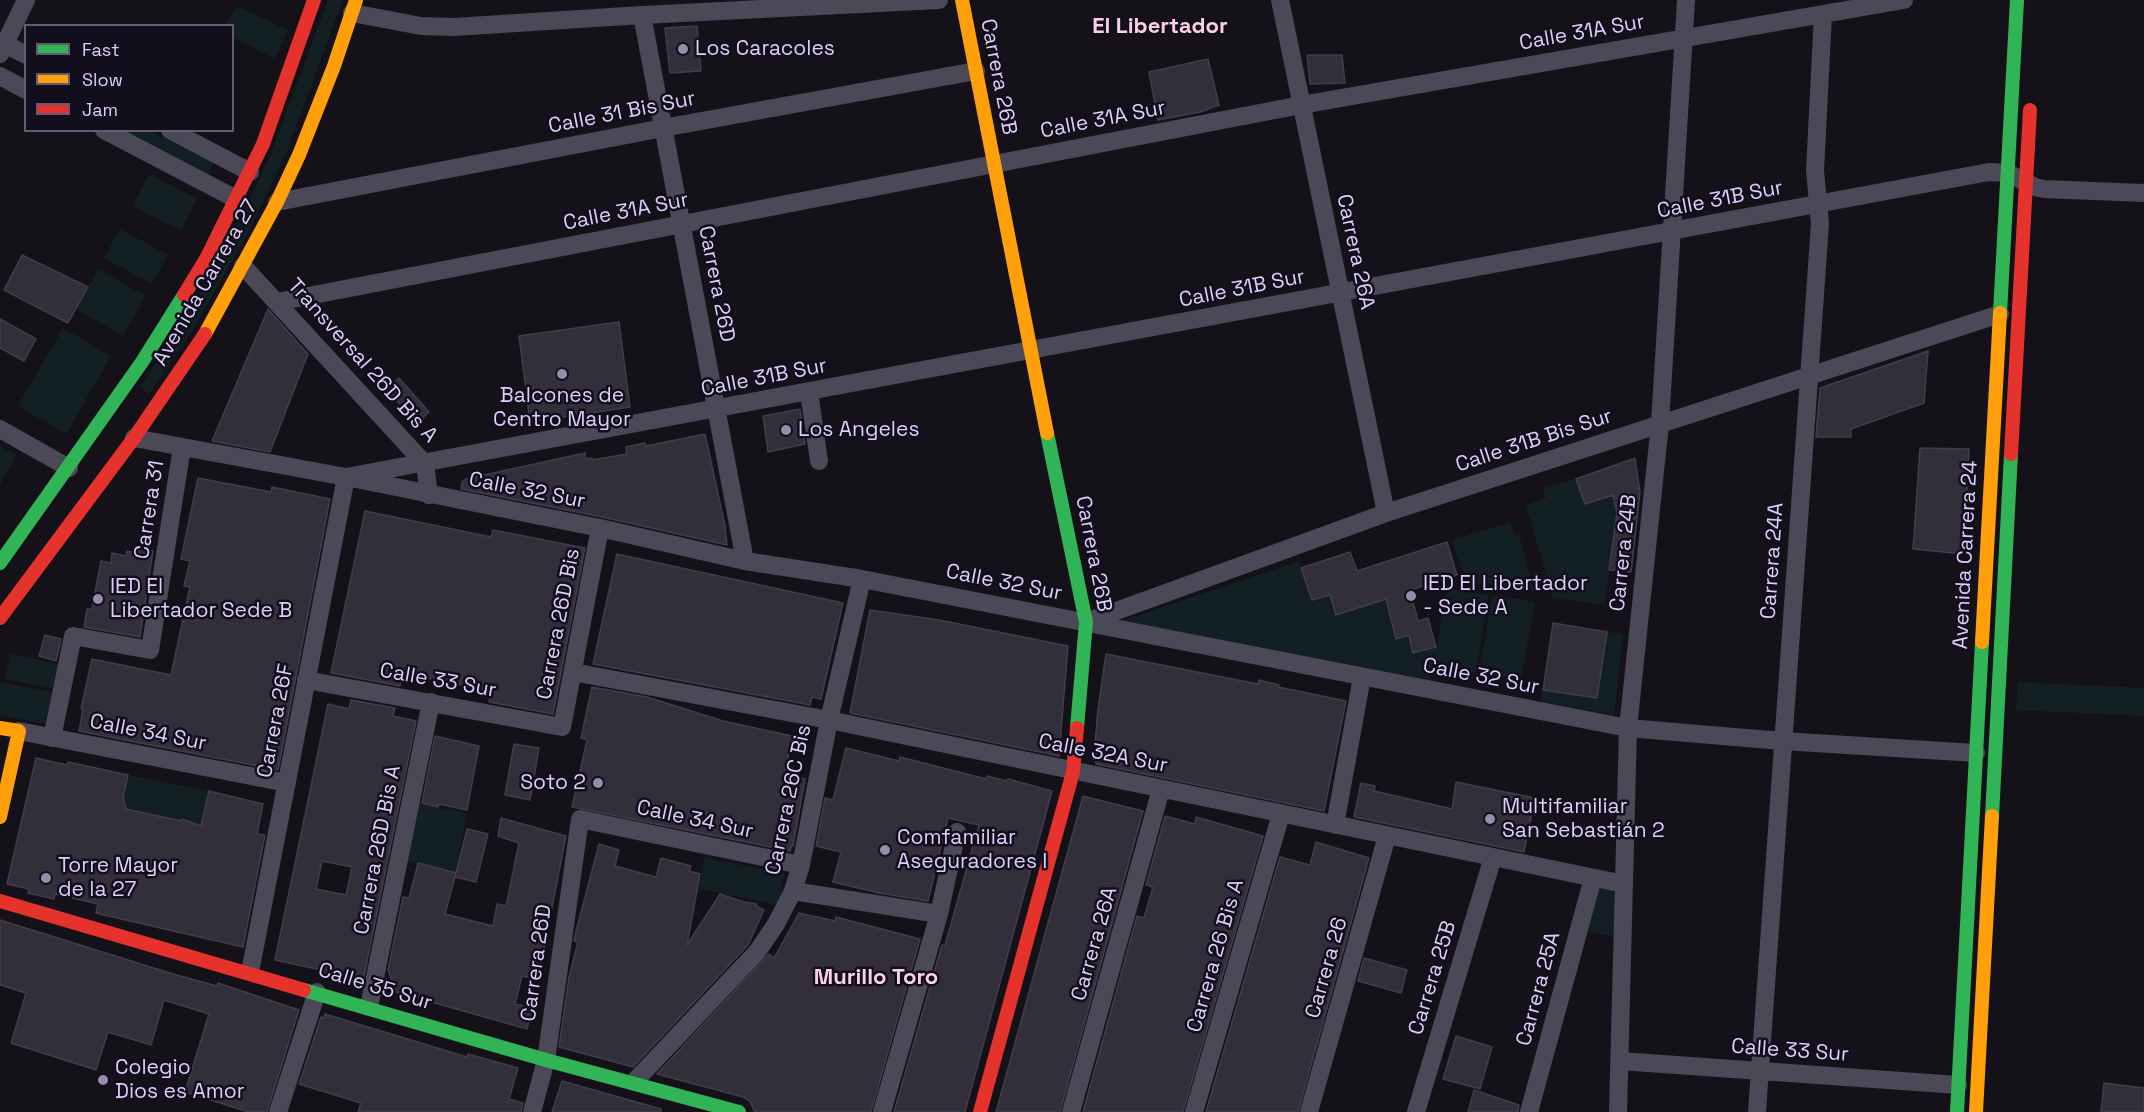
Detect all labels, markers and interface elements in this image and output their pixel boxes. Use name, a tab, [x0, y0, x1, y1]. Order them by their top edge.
street label: Calle 31A Sur	[1517, 10, 1647, 56]
district label: El Libertador	[1092, 14, 1228, 40]
street label: Carrera 26B	[974, 17, 1022, 137]
legend	[24, 24, 234, 132]
place label: Los Caracoles	[695, 36, 835, 62]
text: Fast	[82, 38, 119, 61]
marker: Los Caracoles	[676, 42, 690, 56]
text: Slow	[82, 68, 123, 91]
street label: Calle 31 Bis Sur	[546, 86, 698, 140]
street label: Calle 31A Sur	[1038, 96, 1168, 144]
text: Jam	[82, 98, 118, 121]
street label: Calle 31B Sur	[1655, 175, 1785, 225]
street label: Calle 31A Sur	[561, 188, 691, 236]
street label: Carrera 26A	[1330, 192, 1380, 312]
street label: Avenida Carrera 27	[148, 195, 264, 371]
street label: Carrera 26D	[692, 224, 740, 344]
street label: Calle 31B Sur	[1177, 264, 1307, 314]
street label: Transversal 26D Bis A	[282, 274, 442, 448]
street label: Calle 31B Sur	[699, 353, 829, 403]
marker: Balcones de Centro Mayor	[555, 367, 569, 381]
place label: Balcones de Centro Mayor	[493, 383, 631, 433]
street label: Calle 31B Bis Sur	[1452, 404, 1616, 478]
place label: Los Angeles	[798, 417, 919, 443]
marker: Los Angeles	[779, 423, 793, 437]
street label: Carrera 31	[130, 459, 170, 561]
street label: Avenida Carrera 24	[1948, 460, 1984, 650]
street label: Calle 32 Sur	[467, 467, 587, 515]
street label: Carrera 24B	[1605, 493, 1643, 613]
street label: Carrera 26B	[1069, 494, 1117, 614]
street label: Carrera 24A	[1756, 502, 1790, 620]
street label: Carrera 26D Bis	[532, 546, 586, 702]
street label: Calle 32 Sur	[944, 559, 1064, 607]
place label: IED El Libertador - Sede A	[1423, 571, 1588, 621]
place label: IED El Libertador Sede B	[110, 574, 292, 624]
marker: IED El Libertador - Sede A	[1404, 589, 1418, 603]
marker: IED El Libertador Sede B	[91, 592, 105, 606]
street label: Calle 32 Sur	[1421, 653, 1541, 701]
street label: Calle 33 Sur	[378, 658, 498, 704]
street label: Carrera 26F	[253, 662, 299, 780]
street label: Calle 34 Sur	[87, 709, 209, 757]
street label: Carrera 26C Bis	[761, 723, 817, 877]
street label: Calle 32A Sur	[1036, 729, 1170, 779]
street label: Carrera 26D Bis A	[349, 763, 407, 937]
place label: Soto 2	[520, 770, 586, 796]
marker: Soto 2	[591, 776, 605, 790]
place label: Multifamiliar San Sebastián 2	[1502, 794, 1665, 844]
street label: Calle 34 Sur	[634, 795, 756, 845]
marker: Multifamiliar San Sebastián 2	[1483, 812, 1497, 826]
place label: Comfamiliar Aseguradores I	[897, 825, 1047, 875]
marker: Comfamiliar Aseguradores I	[878, 843, 892, 857]
place label: Torre Mayor de la 27	[58, 853, 178, 903]
marker: Torre Mayor de la 27	[39, 871, 53, 885]
street label: Carrera 26 Bis A	[1182, 877, 1250, 1035]
street label: Carrera 26A	[1067, 884, 1123, 1004]
street label: Carrera 26D	[516, 903, 558, 1023]
street label: Carrera 26	[1301, 915, 1353, 1021]
street label: Carrera 25B	[1404, 918, 1462, 1038]
street label: Carrera 25A	[1512, 929, 1566, 1049]
street label: Calle 35 Sur	[315, 958, 435, 1016]
district label: Murillo Toro	[814, 965, 938, 991]
street label: Calle 33 Sur	[1730, 1034, 1850, 1068]
place label: Colegio Dios es Amor	[115, 1055, 245, 1105]
marker: Colegio Dios es Amor	[96, 1073, 110, 1087]

